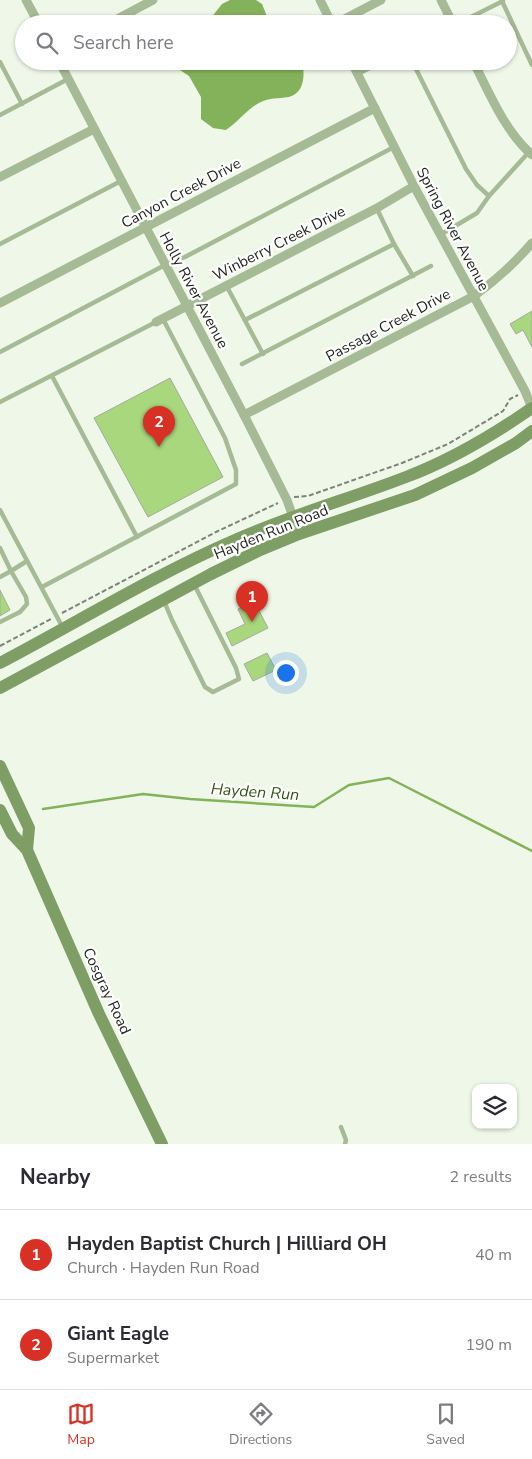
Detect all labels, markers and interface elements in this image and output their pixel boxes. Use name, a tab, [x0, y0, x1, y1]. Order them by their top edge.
search box	[15, 15, 517, 70]
icon: search	[33, 29, 61, 57]
text: Search here	[73, 30, 174, 56]
street label: Canyon Creek Drive	[118, 153, 244, 233]
street label: Spring River Avenue	[412, 164, 494, 294]
street label: Winberry Creek Drive	[209, 201, 349, 285]
street label: Holly River Avenue	[155, 228, 233, 352]
street label: Passage Creek Drive	[322, 284, 454, 366]
pin: 2	[143, 406, 175, 447]
street label: Hayden Run Road	[211, 500, 331, 564]
pin: 1	[236, 581, 268, 622]
your location	[273, 660, 299, 686]
water label: Hayden Run	[210, 778, 300, 806]
street label: Cosgray Road	[78, 944, 136, 1038]
map controls	[472, 1084, 517, 1129]
button: layers	[472, 1084, 517, 1129]
text: Nearby	[20, 1163, 90, 1191]
text: 2 results	[450, 1166, 512, 1188]
text: Hayden Baptist Church | Hilliard OH	[67, 1231, 387, 1257]
text: 1	[31, 1244, 41, 1266]
text: 40 m	[475, 1244, 512, 1266]
text: Church · Hayden Run Road	[67, 1257, 260, 1279]
text: Giant Eagle	[67, 1321, 169, 1347]
text: 2	[31, 1334, 41, 1356]
text: 190 m	[465, 1334, 512, 1356]
text: Supermarket	[67, 1347, 159, 1369]
tab: Map	[67, 1400, 95, 1449]
tab: Directions	[229, 1400, 292, 1449]
tab: Saved	[426, 1400, 465, 1449]

